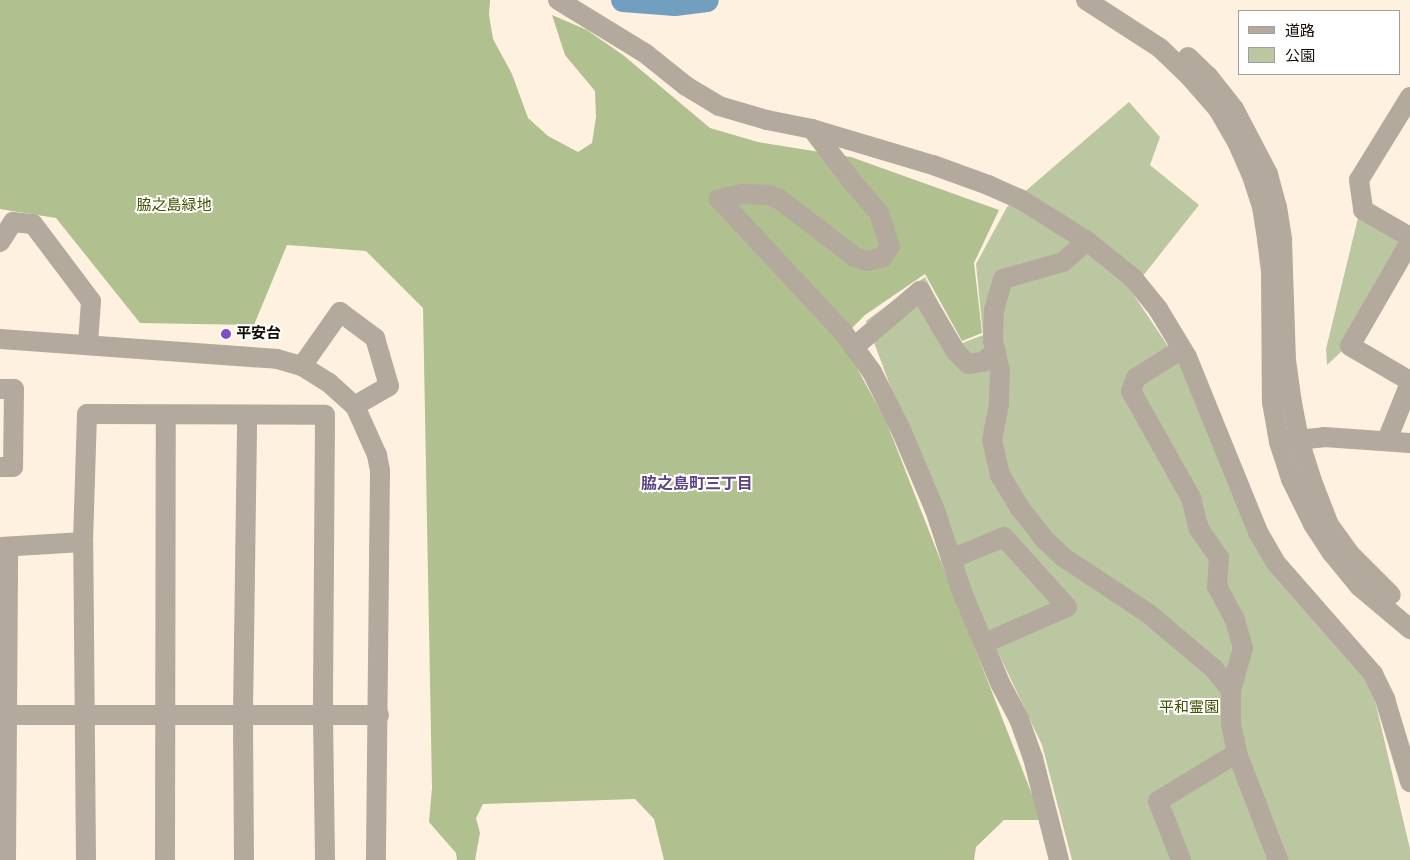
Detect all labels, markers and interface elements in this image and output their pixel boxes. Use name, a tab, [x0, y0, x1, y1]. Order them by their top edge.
legend	[1238, 10, 1400, 75]
text: 道路	[1285, 22, 1315, 40]
text: 公園	[1285, 47, 1315, 65]
park label: 脇之島緑地	[137, 197, 211, 215]
place label: 平安台	[236, 325, 281, 343]
marker: 平安台	[220, 328, 232, 340]
district label: 脇之島町三丁目	[641, 474, 753, 494]
park label: 平和霊園	[1159, 699, 1219, 717]

